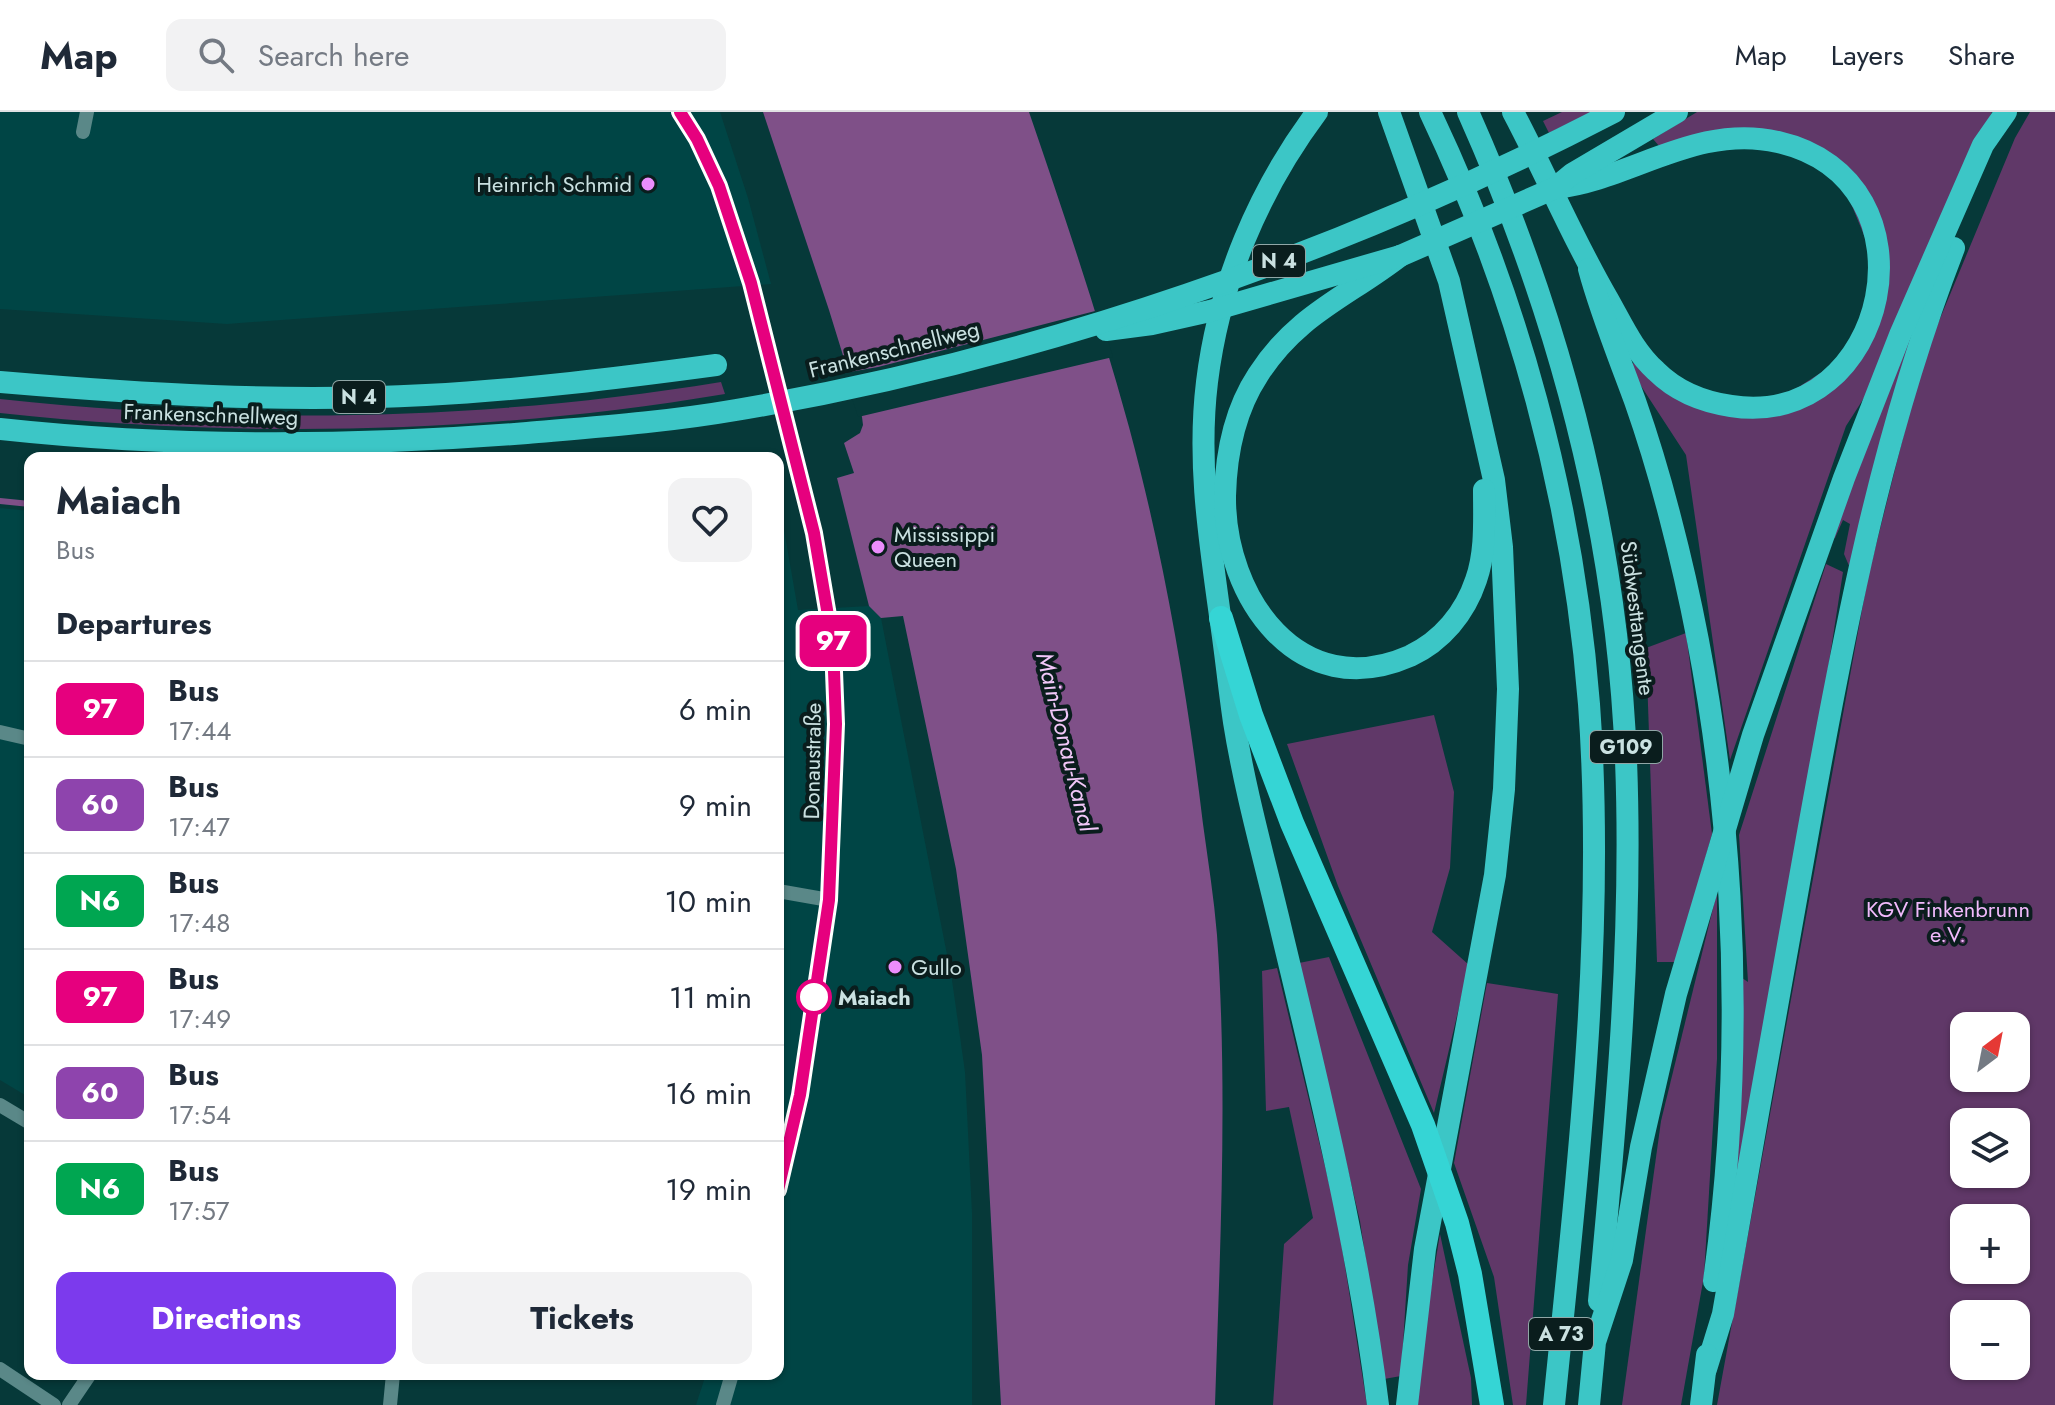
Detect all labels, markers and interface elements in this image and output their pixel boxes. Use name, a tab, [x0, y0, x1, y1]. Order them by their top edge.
search box	[166, 19, 726, 91]
text: Map	[40, 28, 118, 83]
icon: search	[194, 33, 238, 77]
text: Search here	[258, 34, 410, 77]
text: Map	[1735, 35, 1787, 76]
text: Layers	[1831, 35, 1904, 76]
text: Share	[1948, 35, 2015, 76]
place label: Heinrich Schmid	[476, 168, 632, 200]
marker: Heinrich Schmid	[639, 175, 657, 193]
road number: N 4	[1253, 245, 1305, 277]
street label: Frankenschnellweg	[805, 312, 983, 386]
road number: N 4	[333, 381, 385, 413]
street label: Frankenschnellweg	[123, 395, 299, 433]
text: Maiach	[56, 473, 182, 528]
button: heart	[668, 478, 752, 562]
place label: Mississippi Queen	[894, 518, 995, 575]
text: Bus	[56, 531, 95, 569]
marker: Mississippi Queen	[869, 538, 887, 556]
street label: Südwesttangente	[1613, 539, 1663, 697]
text: Departures	[56, 602, 212, 645]
line badge: 97	[797, 615, 869, 667]
text: 97	[816, 620, 850, 661]
water label: Main-Donau-Kanal	[1027, 649, 1106, 837]
text: Bus	[168, 669, 219, 712]
text: 97	[83, 688, 117, 729]
text: 6 min	[679, 688, 752, 731]
street label: Donaustraße	[795, 702, 829, 820]
text: 17:44	[168, 712, 231, 750]
road number: G109	[1590, 731, 1662, 763]
text: Bus	[168, 765, 219, 808]
text: 60	[81, 784, 119, 825]
text: 9 min	[679, 784, 752, 827]
text: 17:47	[168, 808, 230, 846]
text: Bus	[168, 861, 219, 904]
text: N6	[80, 880, 120, 921]
text: 10 min	[665, 880, 752, 923]
park label: KGV Finkenbrunn e.V.	[1866, 893, 2030, 950]
text: 17:48	[168, 904, 231, 942]
place label: Gullo	[911, 951, 962, 983]
text: Bus	[168, 957, 219, 1000]
marker: Gullo	[886, 958, 904, 976]
text: 97	[83, 976, 117, 1017]
text: 11 min	[669, 976, 752, 1019]
marker: Maiach	[797, 980, 831, 1014]
place label: Maiach	[838, 981, 911, 1013]
text: 17:49	[168, 1000, 231, 1038]
north arrow	[1950, 1012, 2030, 1092]
map controls	[1950, 1012, 2030, 1380]
text: Bus	[168, 1053, 219, 1096]
text: 60	[81, 1072, 119, 1113]
text: 16 min	[665, 1072, 752, 1115]
text: 17:54	[168, 1096, 231, 1134]
button: layers	[1950, 1108, 2030, 1188]
text: Bus	[168, 1149, 219, 1192]
text: N6	[80, 1168, 120, 1209]
text: 19 min	[665, 1168, 752, 1211]
text: 17:57	[168, 1192, 229, 1230]
button: +	[1950, 1204, 2030, 1284]
button: Directions	[56, 1272, 396, 1364]
button: Tickets	[412, 1272, 752, 1364]
button: −	[1950, 1300, 2030, 1380]
road number: A 73	[1529, 1318, 1593, 1350]

